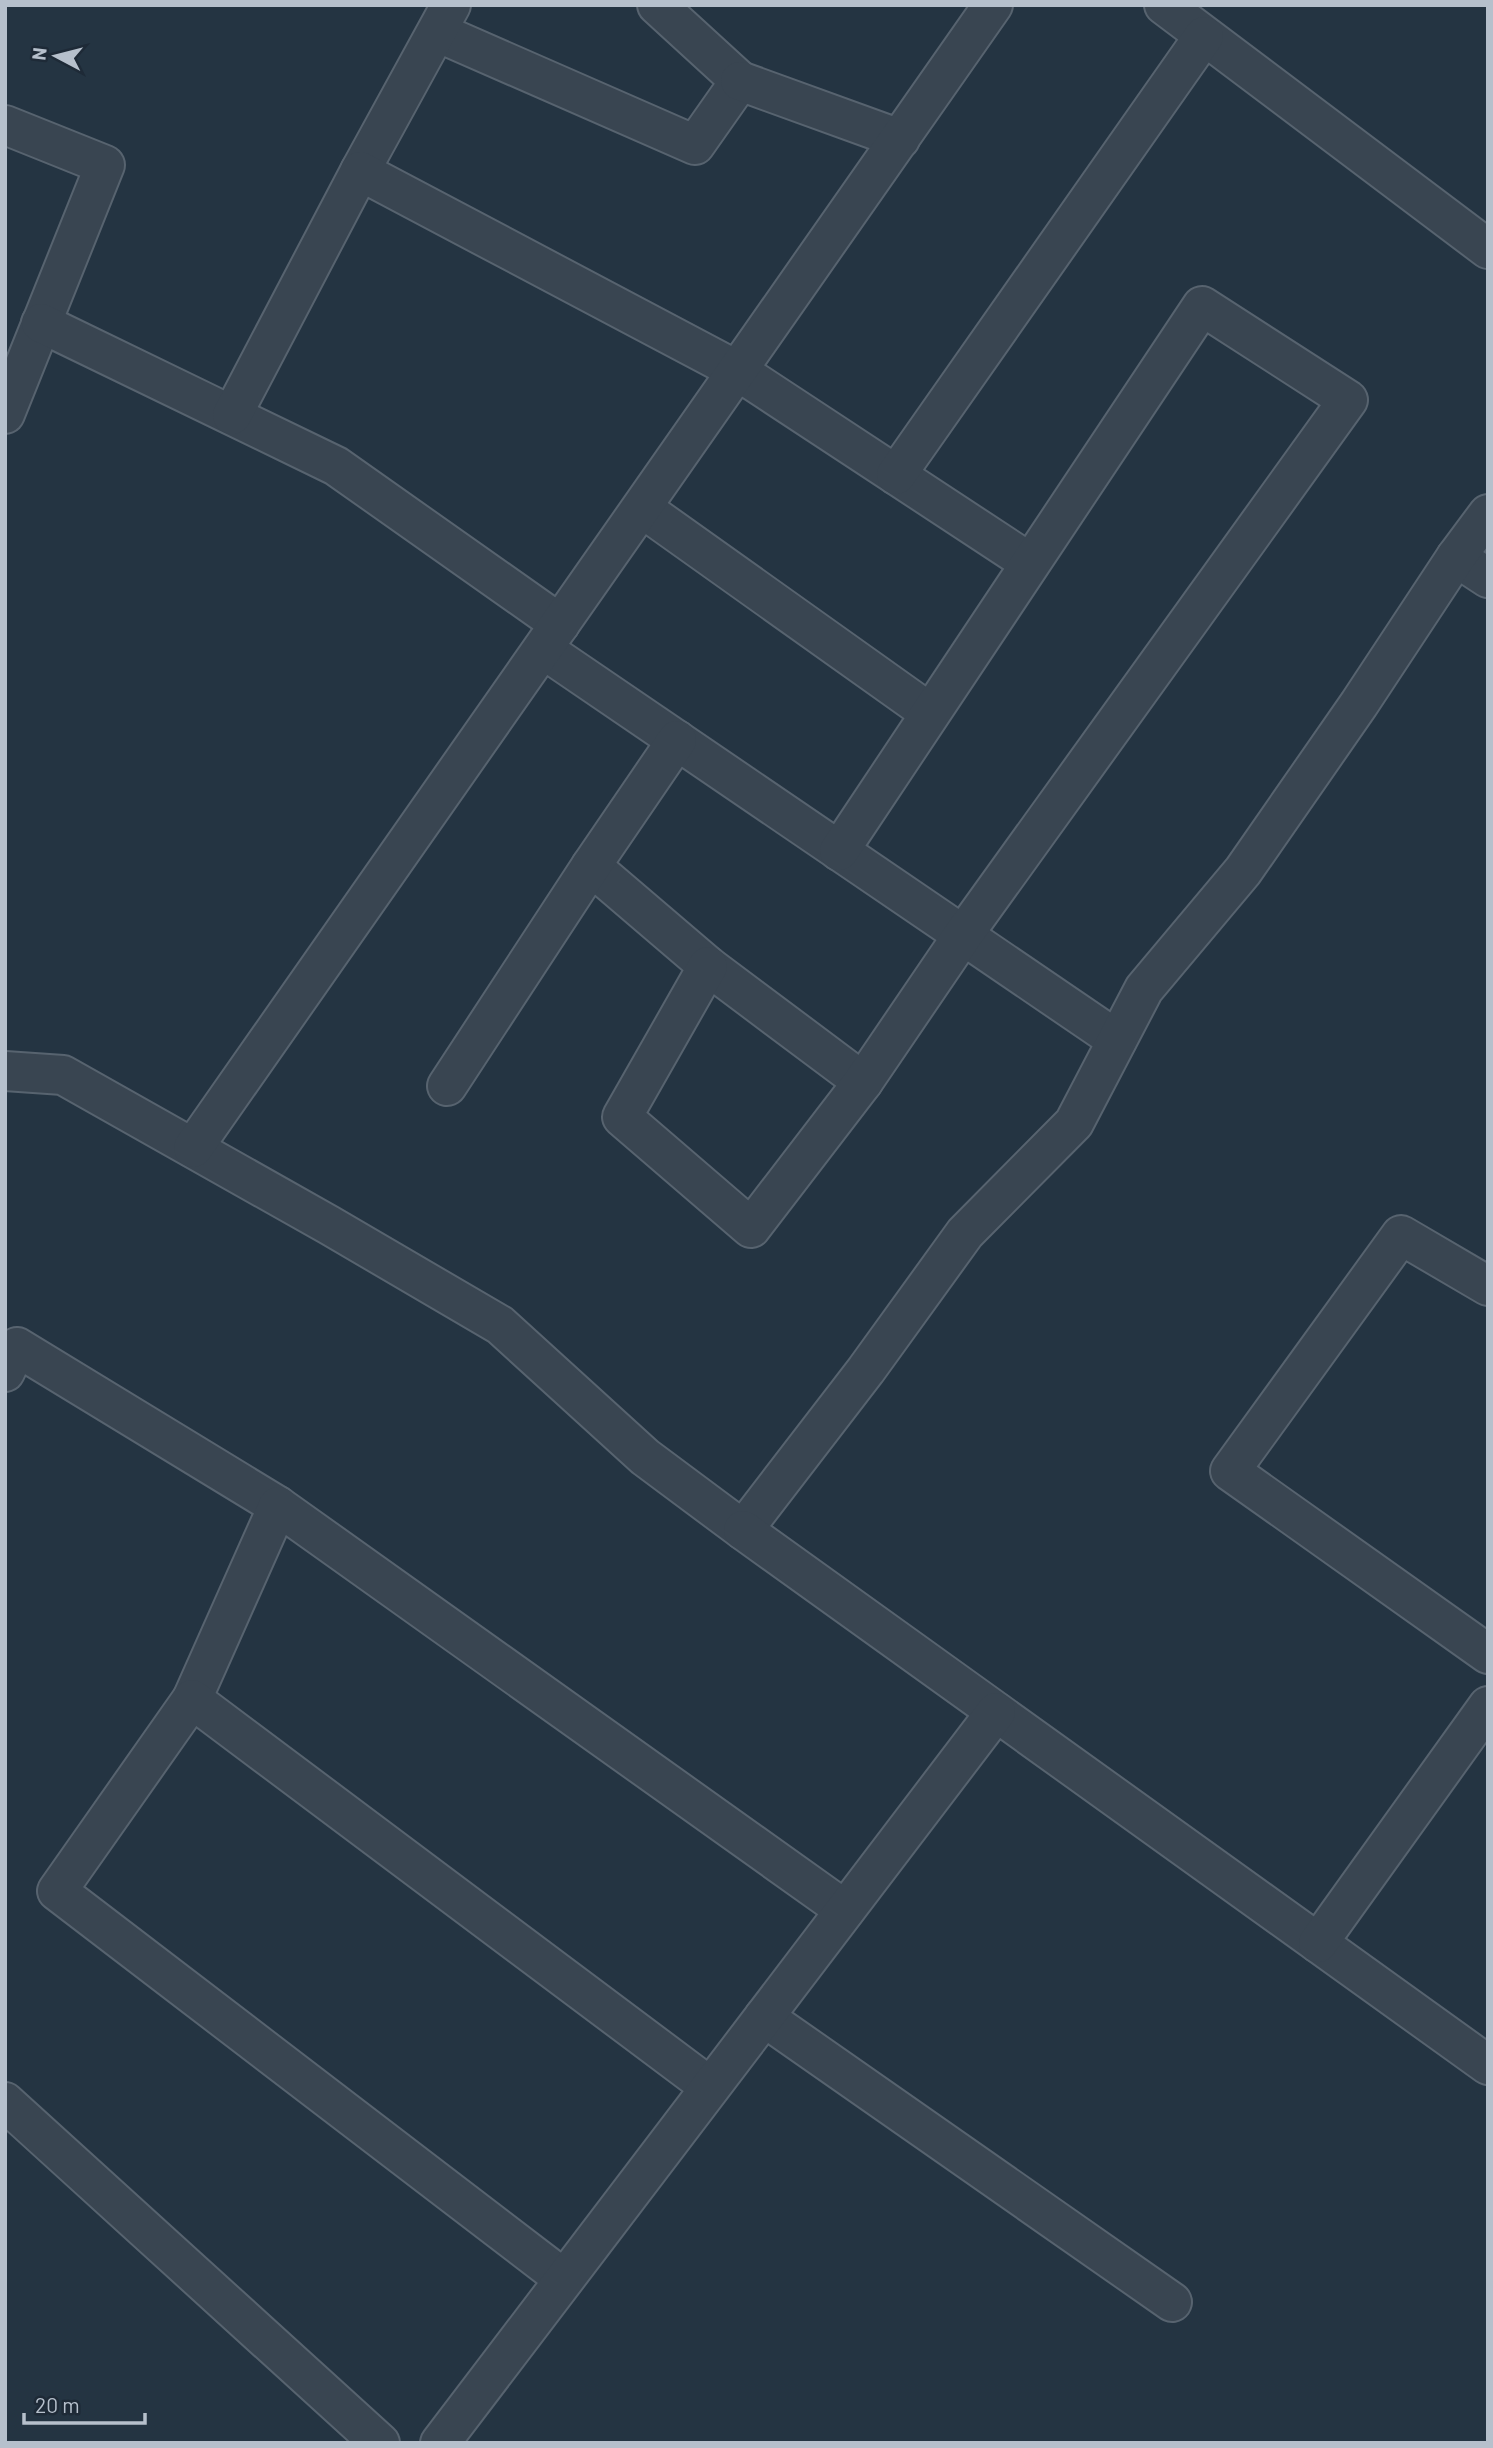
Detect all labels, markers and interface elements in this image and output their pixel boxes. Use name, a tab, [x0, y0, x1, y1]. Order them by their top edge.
north arrow	[21, 21, 91, 91]
text: N	[26, 46, 51, 62]
scale bar	[24, 2382, 145, 2426]
text: 20 m	[35, 2392, 80, 2417]

